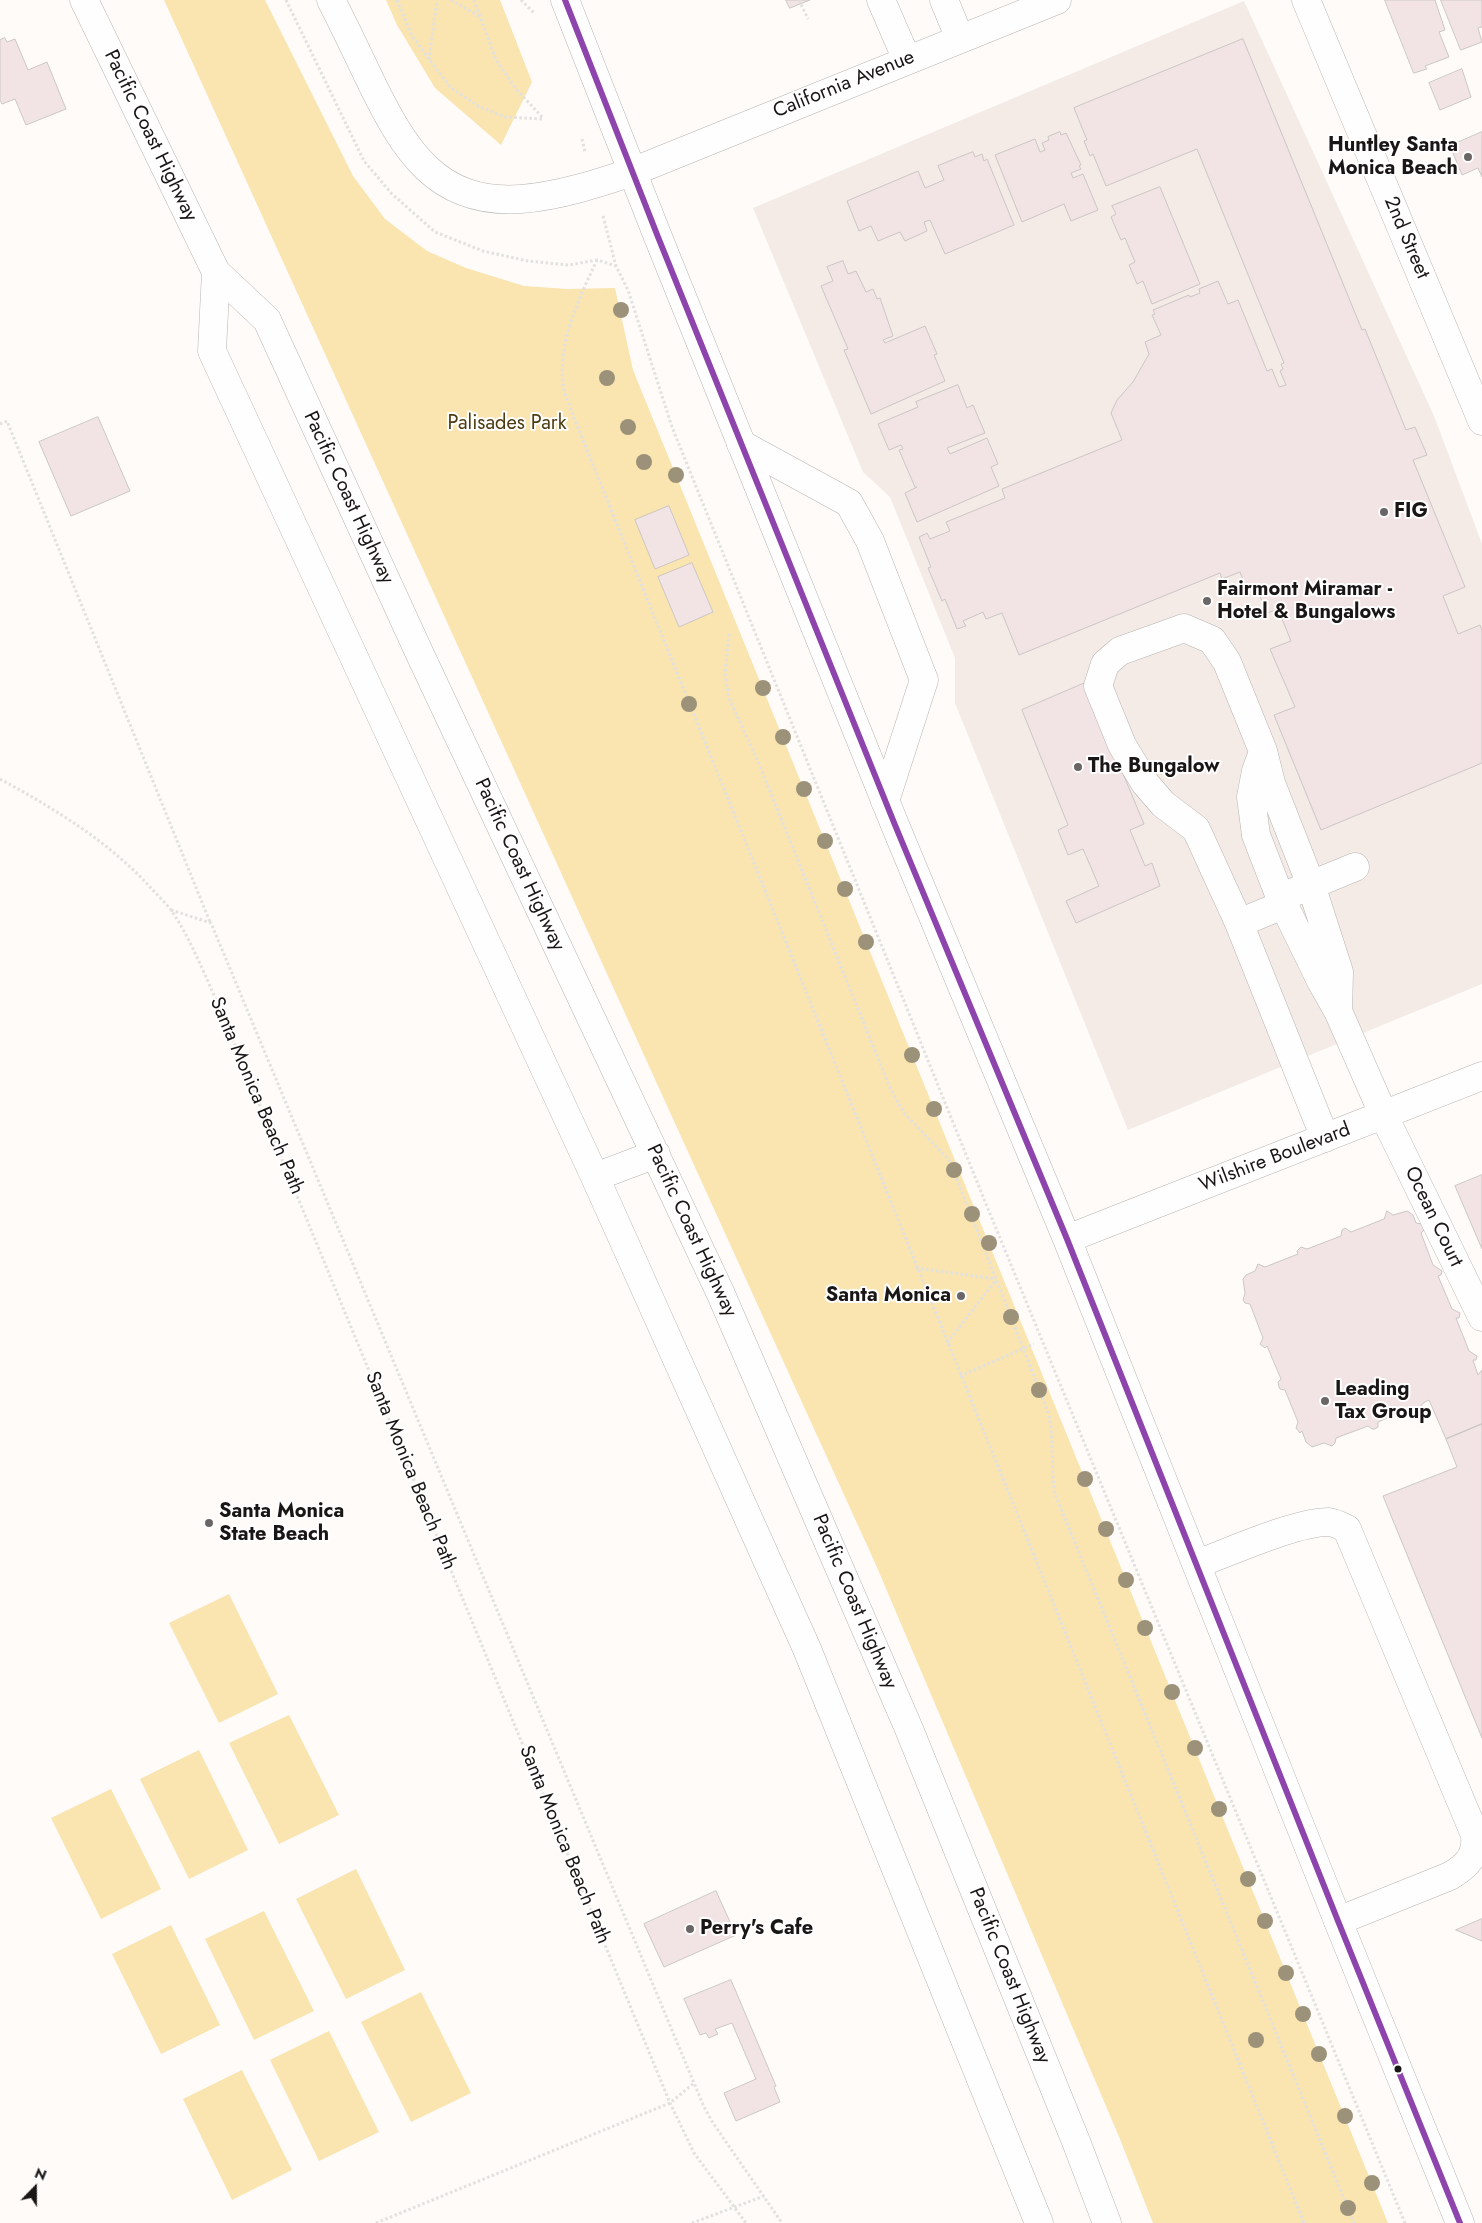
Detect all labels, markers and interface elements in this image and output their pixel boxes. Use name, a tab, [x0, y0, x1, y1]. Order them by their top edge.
street label: Pacific Coast Highway	[98, 46, 202, 226]
street label: California Avenue	[770, 46, 918, 124]
place label: Huntley Santa Monica Beach	[1328, 134, 1458, 181]
marker: Huntley Santa Monica Beach	[1462, 151, 1474, 163]
street label: 2nd Street	[1378, 193, 1434, 283]
street label: Pacific Coast Highway	[297, 408, 399, 588]
park label: Palisades Park	[448, 412, 566, 436]
place label: FIG	[1394, 500, 1428, 524]
marker: FIG	[1378, 506, 1390, 518]
place label: Fairmont Miramar - Hotel & Bungalows	[1217, 578, 1395, 625]
marker: Fairmont Miramar - Hotel & Bungalows	[1201, 595, 1213, 607]
place label: The Bungalow	[1088, 755, 1219, 779]
marker: The Bungalow	[1072, 761, 1084, 773]
street label: Pacific Coast Highway	[468, 775, 570, 955]
street label: Santa Monica Beach Path	[204, 994, 308, 1198]
street label: Wilshire Boulevard	[1196, 1118, 1354, 1198]
street label: Pacific Coast Highway	[640, 1141, 742, 1321]
street label: Ocean Court	[1398, 1163, 1468, 1271]
place label: Santa Monica	[826, 1284, 951, 1308]
marker: Santa Monica	[955, 1290, 967, 1302]
street label: Santa Monica Beach Path	[359, 1368, 461, 1574]
place label: Leading Tax Group	[1335, 1378, 1431, 1425]
marker: Leading Tax Group	[1319, 1395, 1331, 1407]
place label: Santa Monica State Beach	[219, 1500, 344, 1547]
street label: Pacific Coast Highway	[806, 1511, 902, 1693]
marker: Santa Monica State Beach	[203, 1517, 215, 1529]
street label: Santa Monica Beach Path	[513, 1742, 615, 1948]
street label: Pacific Coast Highway	[963, 1885, 1055, 2067]
place label: Perry's Cafe	[700, 1917, 813, 1941]
marker: Perry's Cafe	[684, 1923, 696, 1935]
unlabelled marker	[1393, 2064, 1403, 2074]
north arrow	[10, 2163, 60, 2213]
text: N	[32, 2163, 50, 2185]

